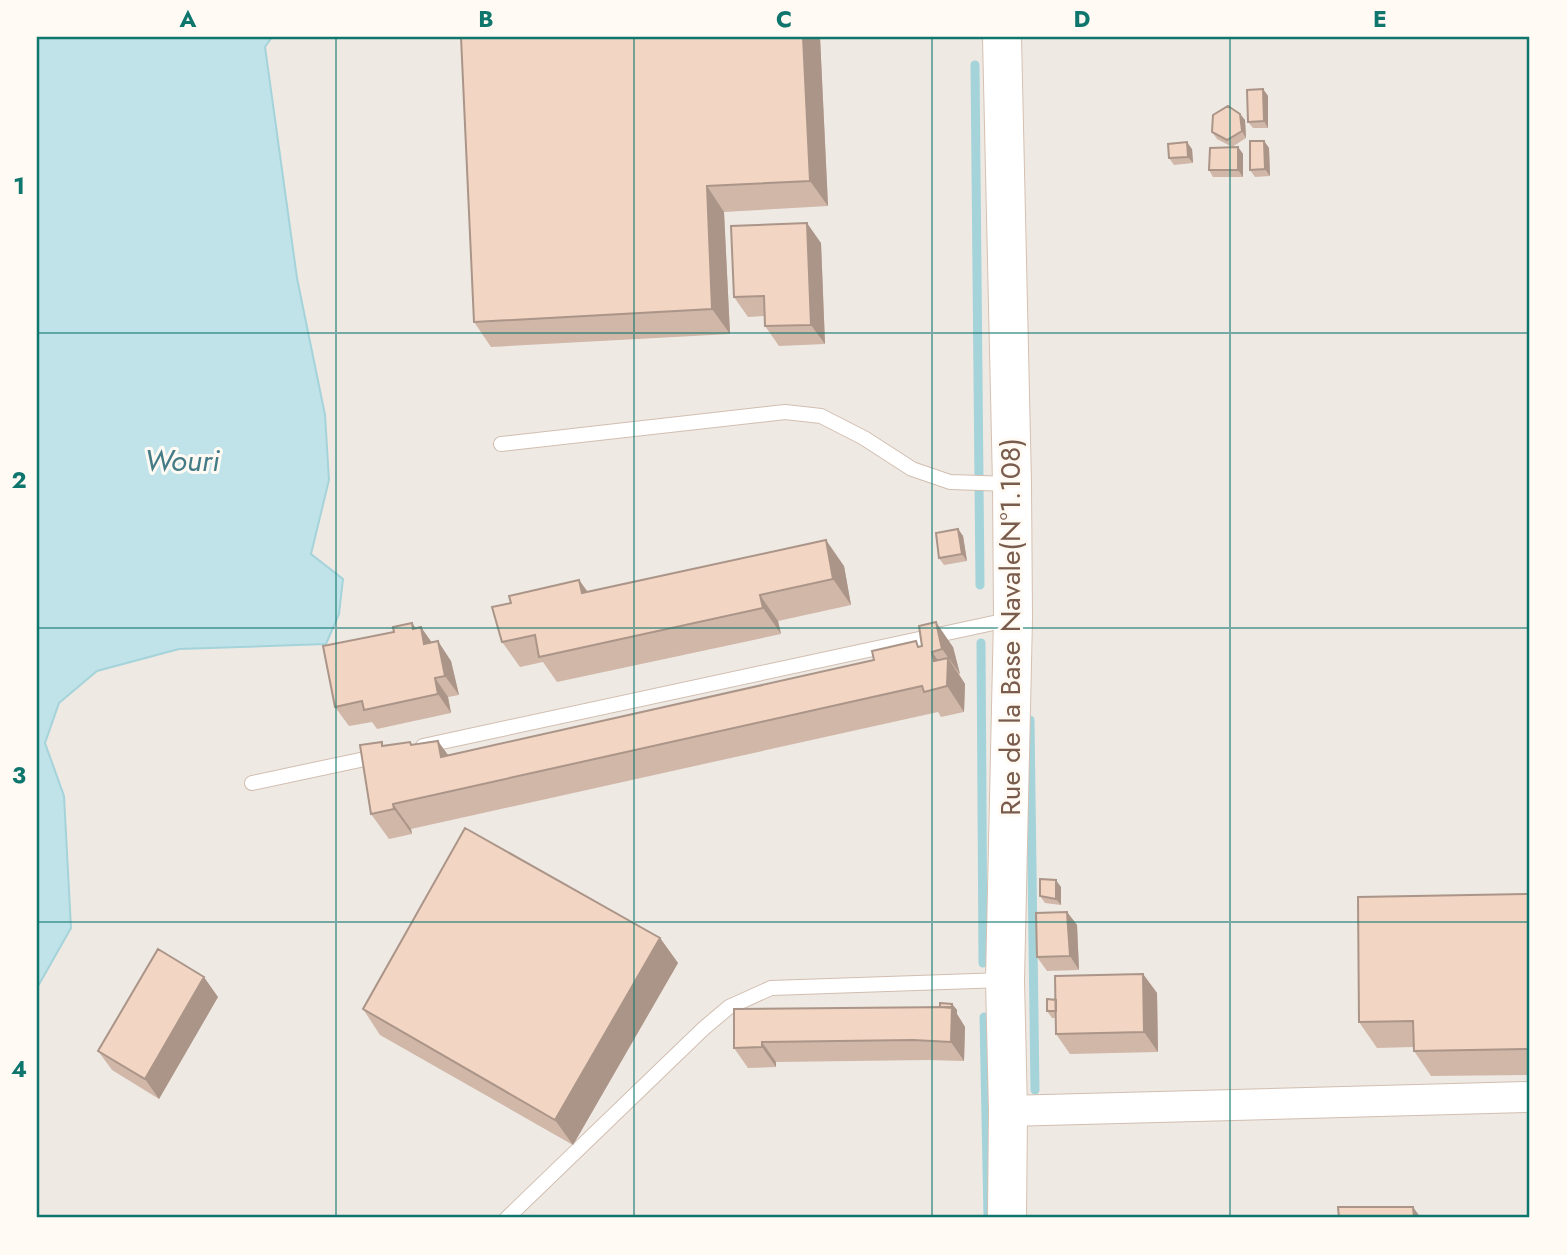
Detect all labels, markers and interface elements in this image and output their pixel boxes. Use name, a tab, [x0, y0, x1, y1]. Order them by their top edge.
text: A	[179, 2, 197, 36]
text: B	[478, 2, 494, 36]
text: C	[776, 2, 792, 36]
text: D	[1074, 2, 1091, 36]
text: E	[1373, 2, 1387, 36]
text: 1	[13, 169, 25, 203]
street label: Rue de la Base Navale(N°1.108)	[990, 438, 1031, 816]
water label: Wouri	[144, 439, 220, 482]
text: 2	[11, 463, 27, 497]
text: 3	[12, 758, 26, 792]
text: 4	[11, 1052, 27, 1086]

